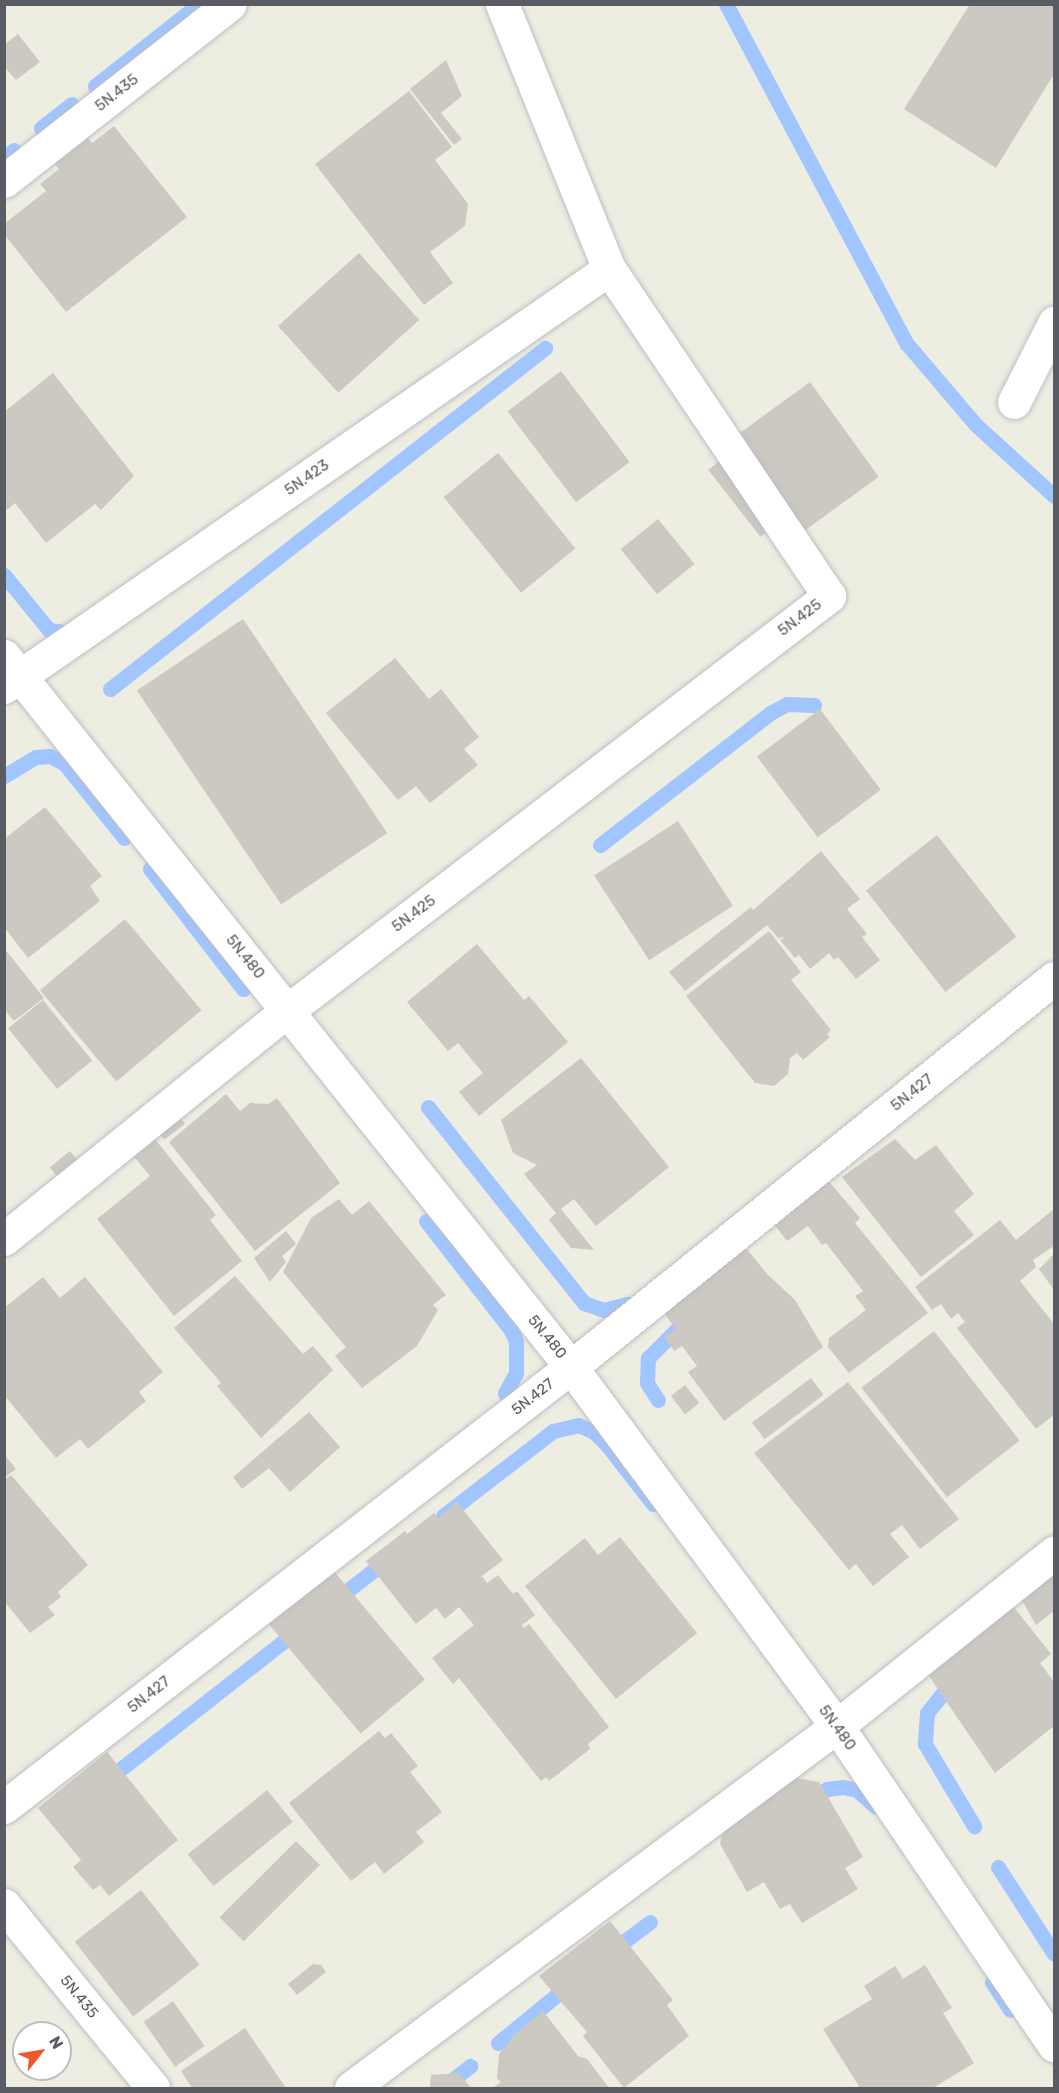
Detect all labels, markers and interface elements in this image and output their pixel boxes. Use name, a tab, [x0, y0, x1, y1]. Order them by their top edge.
street label: 5N.435	[92, 71, 142, 115]
street label: 5N.423	[281, 456, 333, 500]
street label: 5N.425	[775, 596, 825, 640]
street label: 5N.425	[389, 892, 439, 936]
street label: 5N.480	[222, 931, 268, 983]
street label: 5N.427	[887, 1071, 937, 1115]
street label: 5N.480	[524, 1311, 570, 1363]
street label: 5N.427	[508, 1375, 558, 1419]
street label: 5N.427	[124, 1673, 174, 1717]
street label: 5N.480	[815, 1702, 859, 1754]
street label: 5N.435	[56, 1972, 102, 2022]
north arrow	[12, 2021, 72, 2081]
text: N	[45, 2033, 67, 2052]

